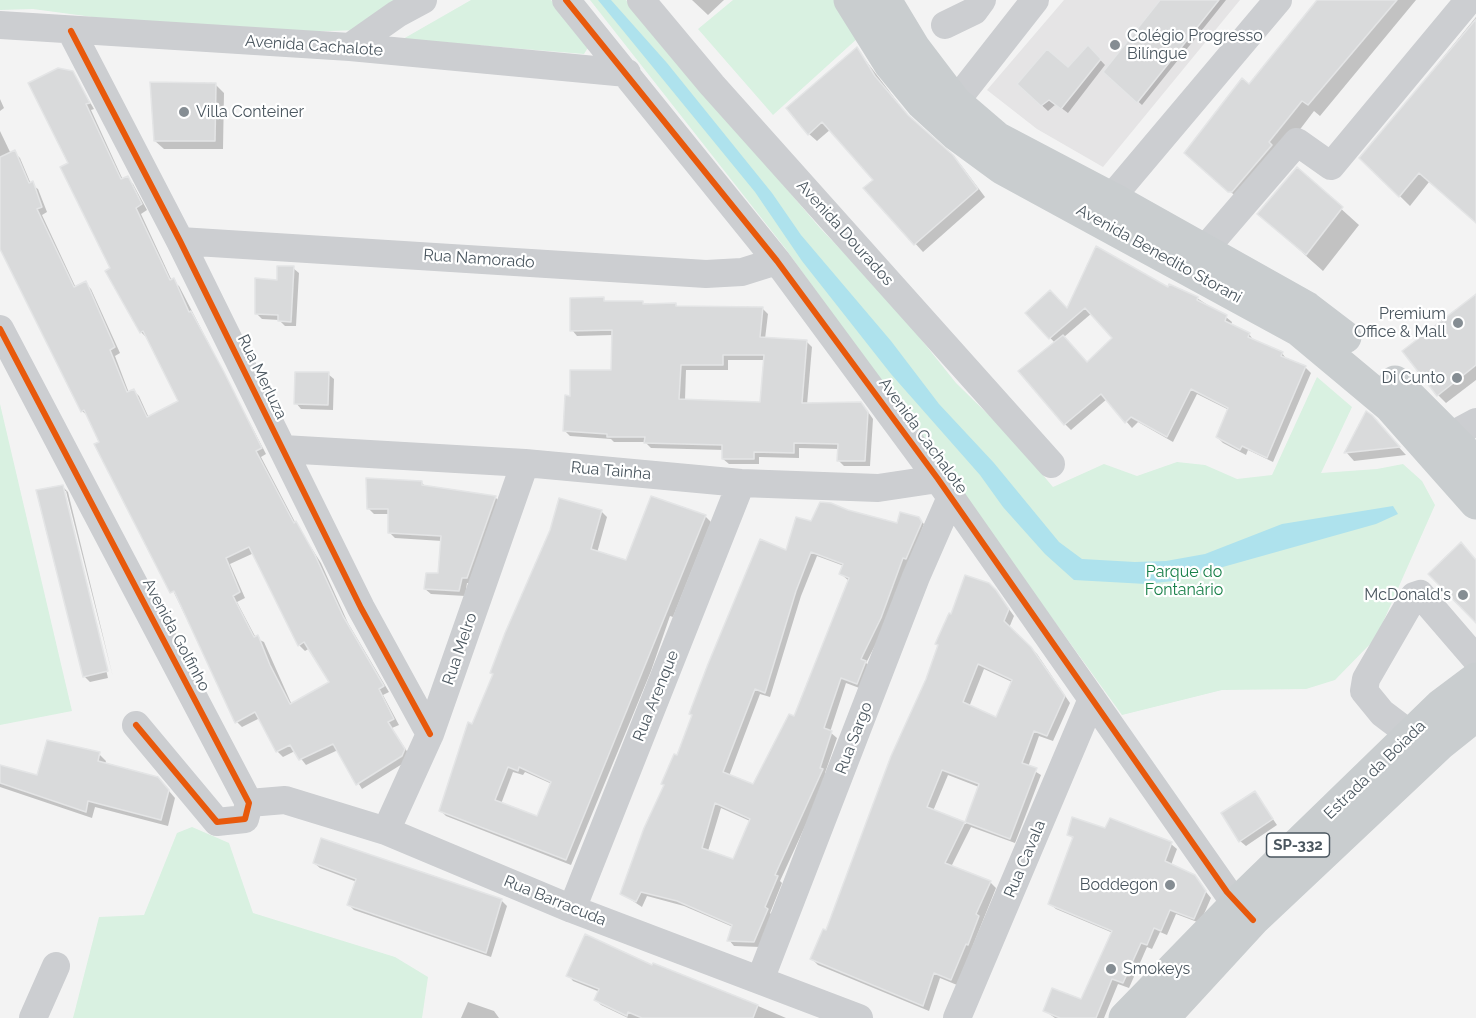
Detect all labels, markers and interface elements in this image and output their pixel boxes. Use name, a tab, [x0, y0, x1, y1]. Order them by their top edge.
place label: Colégio Progresso Bilíngue	[1127, 26, 1263, 64]
street label: Avenida Cachalote	[244, 32, 384, 60]
marker: Colégio Progresso Bilíngue	[1108, 38, 1122, 52]
place label: Villa Conteiner	[196, 102, 304, 122]
marker: Villa Conteiner	[177, 105, 191, 119]
street label: Avenida Dourados	[793, 176, 897, 290]
street label: Avenida Benedito Storani	[1073, 201, 1245, 307]
street label: Rua Namorado	[423, 246, 535, 272]
place label: Premium Office & Mall	[1354, 304, 1446, 342]
marker: Premium Office & Mall	[1451, 316, 1465, 330]
street label: Rua Merluza	[233, 331, 291, 423]
place label: Di Cunto	[1382, 368, 1445, 388]
marker: Di Cunto	[1450, 371, 1464, 385]
street label: Avenida Cachalote	[875, 374, 971, 498]
street label: Rua Tainha	[570, 458, 652, 484]
park label: Parque do Fontanário	[1145, 562, 1223, 600]
street label: Avenida Golfinho	[138, 575, 214, 695]
place label: McDonald's	[1364, 585, 1451, 605]
marker: McDonald's	[1456, 588, 1470, 602]
street label: Rua Melro	[439, 610, 481, 688]
street label: Rua Arenque	[629, 648, 683, 744]
street label: Rua Sargo	[831, 699, 877, 777]
street label: Estrada da Boiada	[1320, 717, 1430, 823]
street label: Rua Cavala	[1000, 817, 1050, 901]
road number: SP-332	[1266, 833, 1330, 857]
street label: Rua Barracuda	[501, 872, 609, 930]
place label: Boddegon	[1080, 875, 1158, 895]
marker: Boddegon	[1163, 878, 1177, 892]
place label: Smokeys	[1123, 959, 1190, 979]
marker: Smokeys	[1104, 962, 1118, 976]

